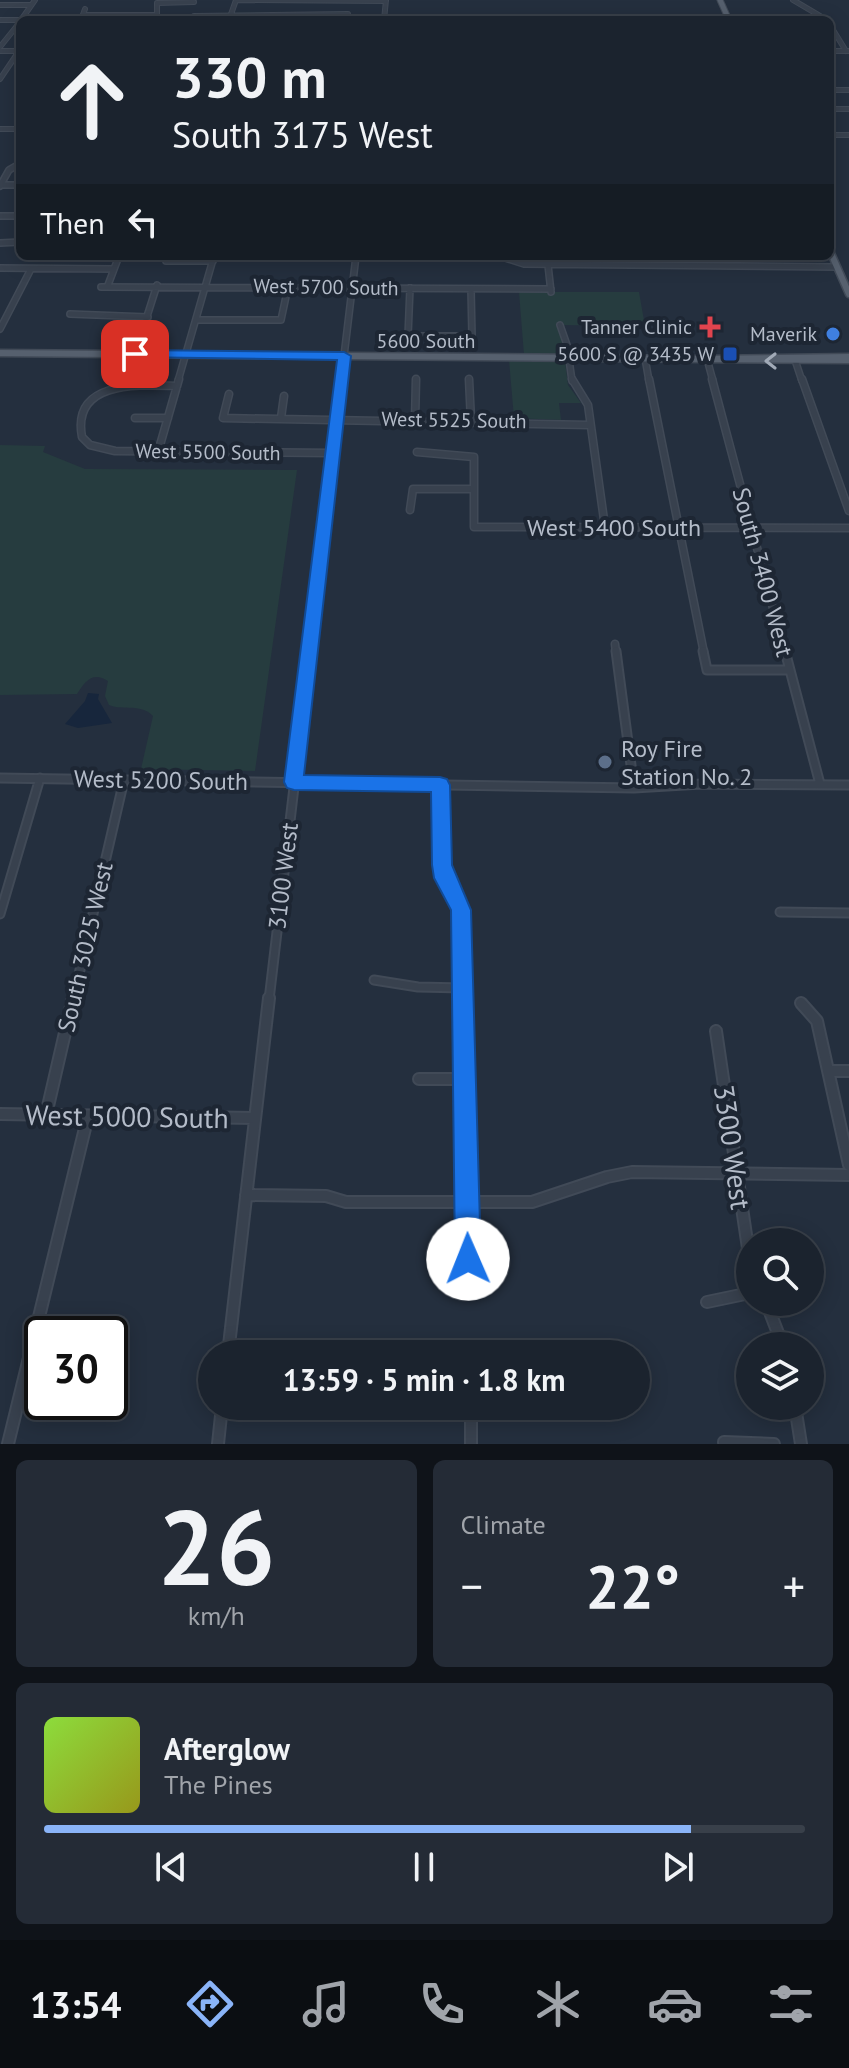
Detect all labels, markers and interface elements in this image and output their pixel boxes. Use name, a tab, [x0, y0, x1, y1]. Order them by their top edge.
text: 330 m	[172, 41, 327, 113]
icon: ahead	[40, 48, 144, 152]
text: South 3175 West	[172, 111, 433, 158]
icon: left	[121, 200, 165, 244]
text: Then	[40, 203, 105, 242]
street label: West 5700 South	[253, 273, 399, 301]
place label: Tanner Clinic	[581, 314, 692, 340]
marker: Tanner Clinic	[699, 316, 721, 338]
pin	[101, 320, 169, 388]
place label: Maverik	[750, 321, 817, 347]
marker: Maverik	[824, 325, 842, 343]
street label: 5600 South	[377, 328, 475, 354]
icon: arrive	[113, 332, 157, 376]
place label: 5600 S @ 3435 W	[557, 341, 714, 367]
marker: 5600 S @ 3435 W	[721, 345, 739, 363]
one-way arrow	[764, 352, 777, 369]
street label: West 5525 South	[381, 406, 527, 434]
street label: West 5500 South	[135, 438, 281, 466]
street label: South 3400 West	[726, 484, 800, 660]
street label: West 5400 South	[527, 512, 701, 543]
place label: Roy Fire Station No. 2	[621, 733, 752, 792]
marker: Roy Fire Station No. 2	[596, 753, 614, 771]
street label: West 5200 South	[74, 763, 248, 797]
street label: 3100 West	[261, 821, 305, 931]
street label: South 3025 West	[50, 859, 120, 1035]
street label: 3300 West	[706, 1082, 760, 1212]
street label: West 5000 South	[25, 1096, 229, 1136]
position arrow	[426, 1217, 510, 1301]
map controls	[736, 1228, 824, 1420]
button: search	[736, 1228, 824, 1316]
speed limit sign: 30	[24, 1316, 128, 1420]
button: layers	[736, 1332, 824, 1420]
text: 13:59 · 5 min · 1.8 km	[283, 1360, 565, 1399]
text: 26	[157, 1479, 275, 1614]
text: Climate	[461, 1508, 546, 1541]
text: 22°	[586, 1547, 680, 1625]
text: −	[461, 1557, 483, 1614]
text: +	[783, 1557, 805, 1614]
text: km/h	[188, 1599, 245, 1632]
text: Afterglow	[164, 1729, 290, 1768]
text: The Pines	[164, 1768, 273, 1801]
icon: previous	[149, 1845, 193, 1889]
icon: pause	[402, 1845, 446, 1889]
icon: next	[656, 1845, 700, 1889]
icon: directions	[182, 1976, 238, 2032]
icon: music	[298, 1976, 354, 2032]
icon: phone	[414, 1976, 470, 2032]
icon: climate	[530, 1976, 586, 2032]
icon: car	[647, 1976, 703, 2032]
icon: filters	[763, 1976, 819, 2032]
text: 13:54	[30, 1981, 121, 2028]

